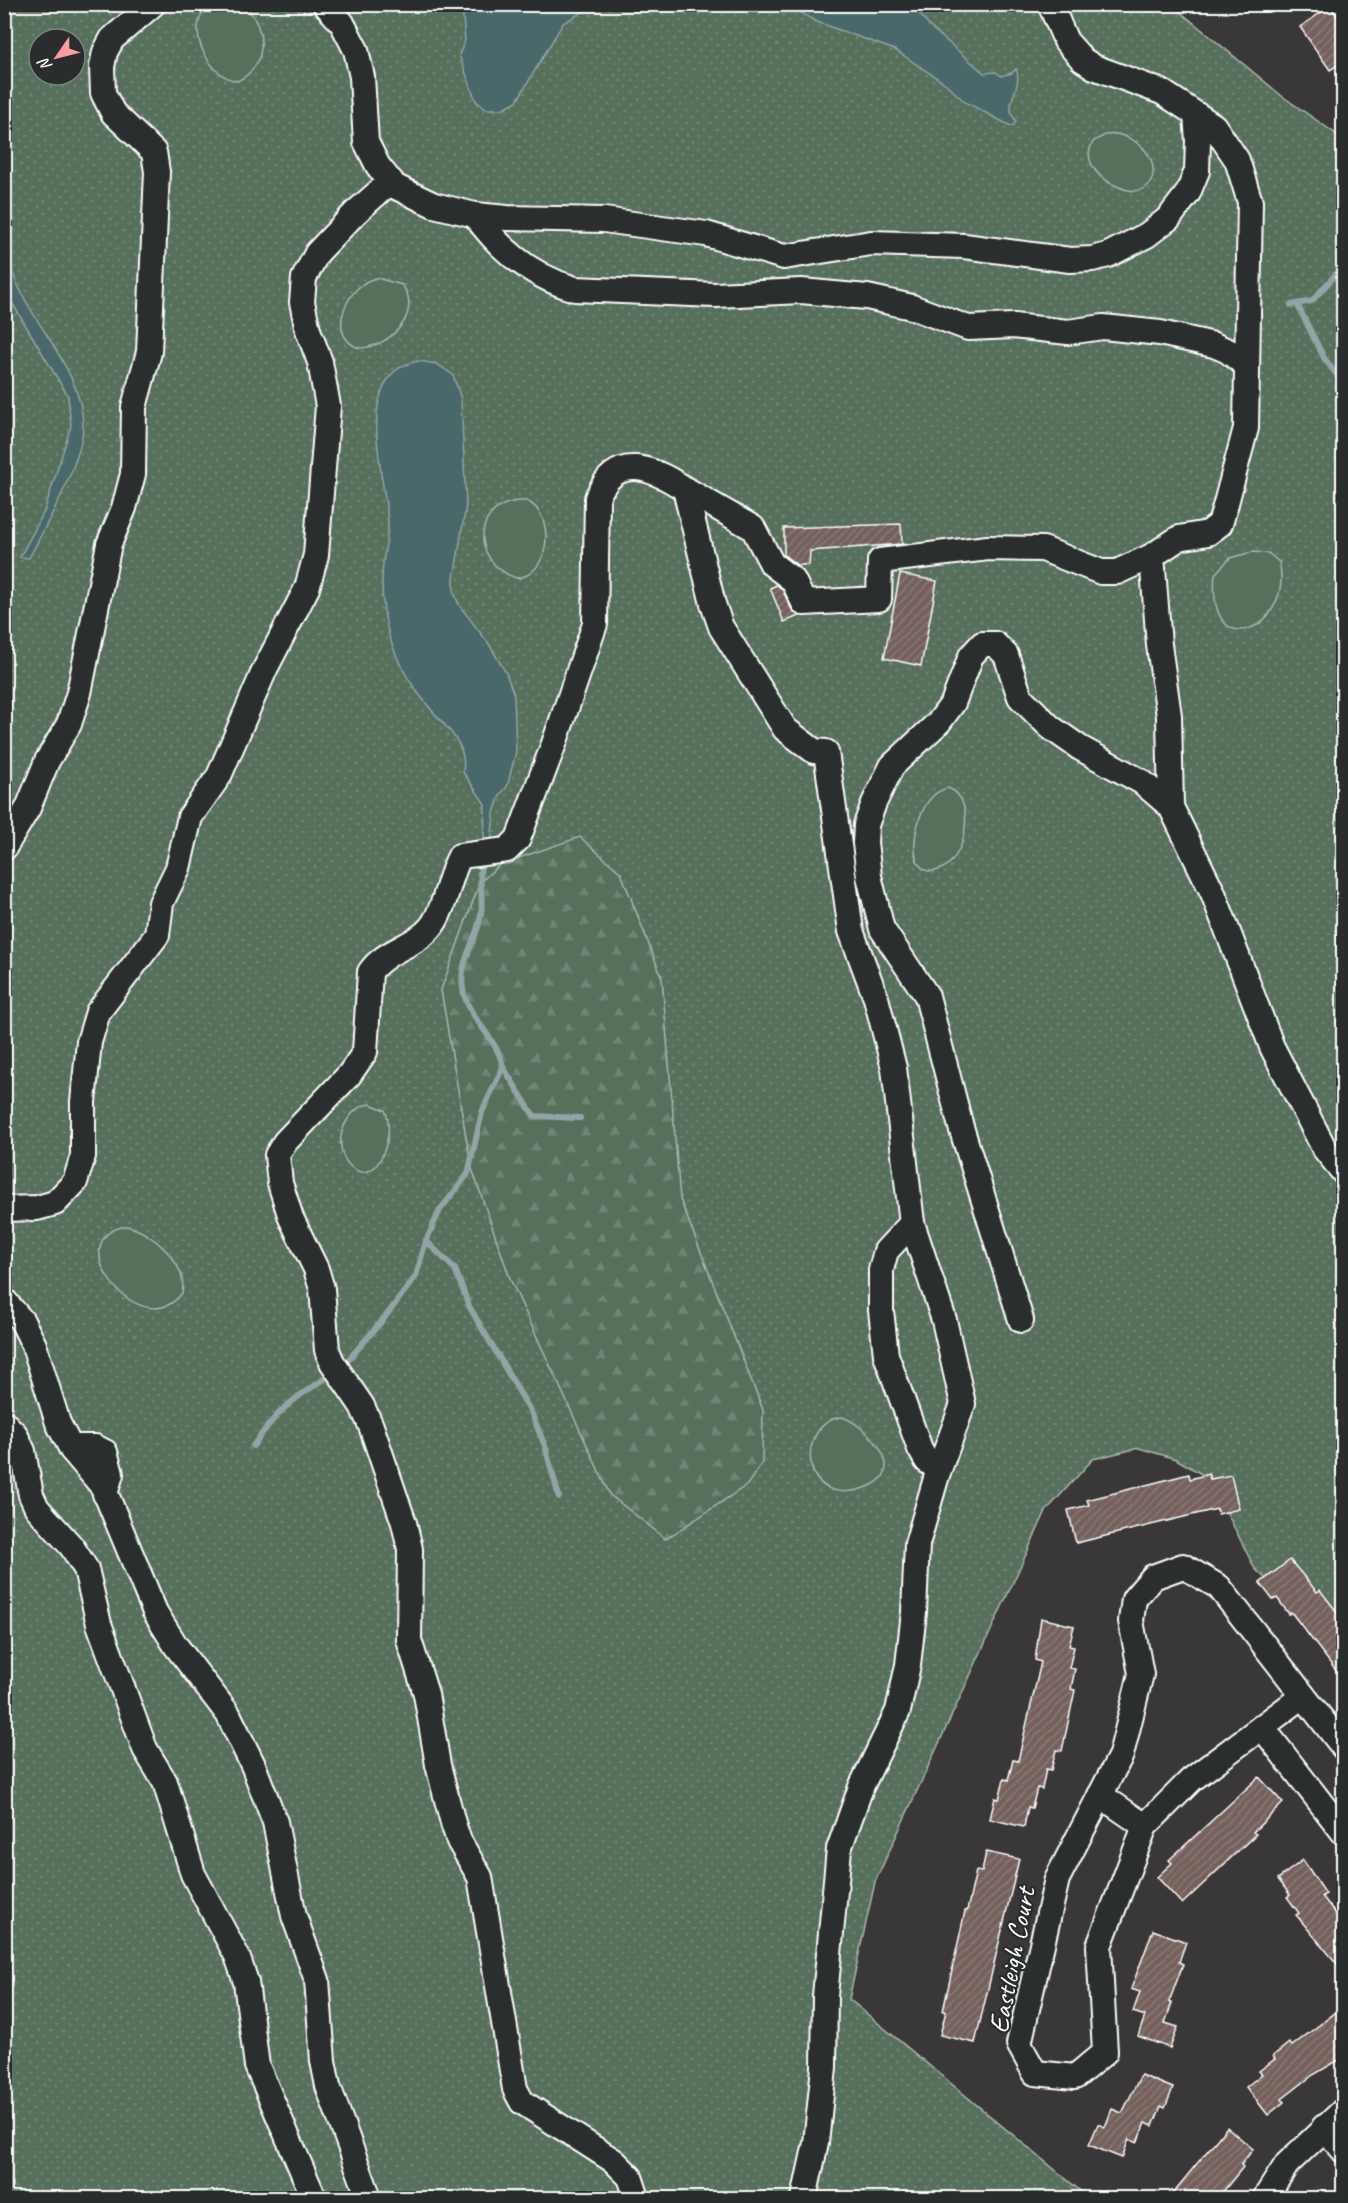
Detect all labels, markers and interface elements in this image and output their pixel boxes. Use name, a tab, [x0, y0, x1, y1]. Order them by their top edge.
north arrow	[27, 27, 87, 87]
text: N	[33, 53, 57, 75]
street label: Eastleigh Court	[980, 1882, 1043, 2036]

